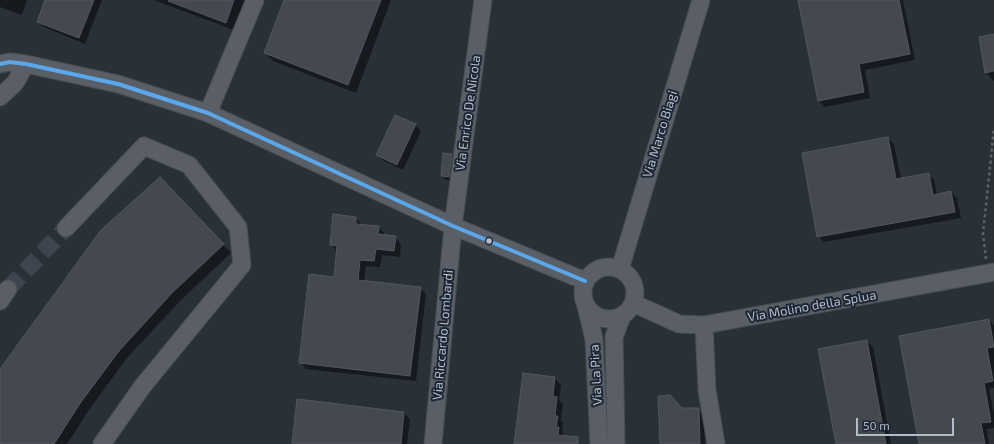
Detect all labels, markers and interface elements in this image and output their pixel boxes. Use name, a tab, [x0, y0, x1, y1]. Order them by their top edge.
street label: Via Enrico De Nicola	[452, 54, 484, 172]
street label: Via Marco Biagi	[639, 89, 681, 179]
unlabelled marker	[484, 236, 494, 246]
street label: Via Riccardo Lombardi	[430, 269, 456, 401]
street label: Via Molino della Splua	[746, 287, 878, 325]
street label: Via La Pira	[587, 344, 605, 406]
scale bar	[858, 410, 956, 436]
text: 50 m	[863, 418, 890, 432]

